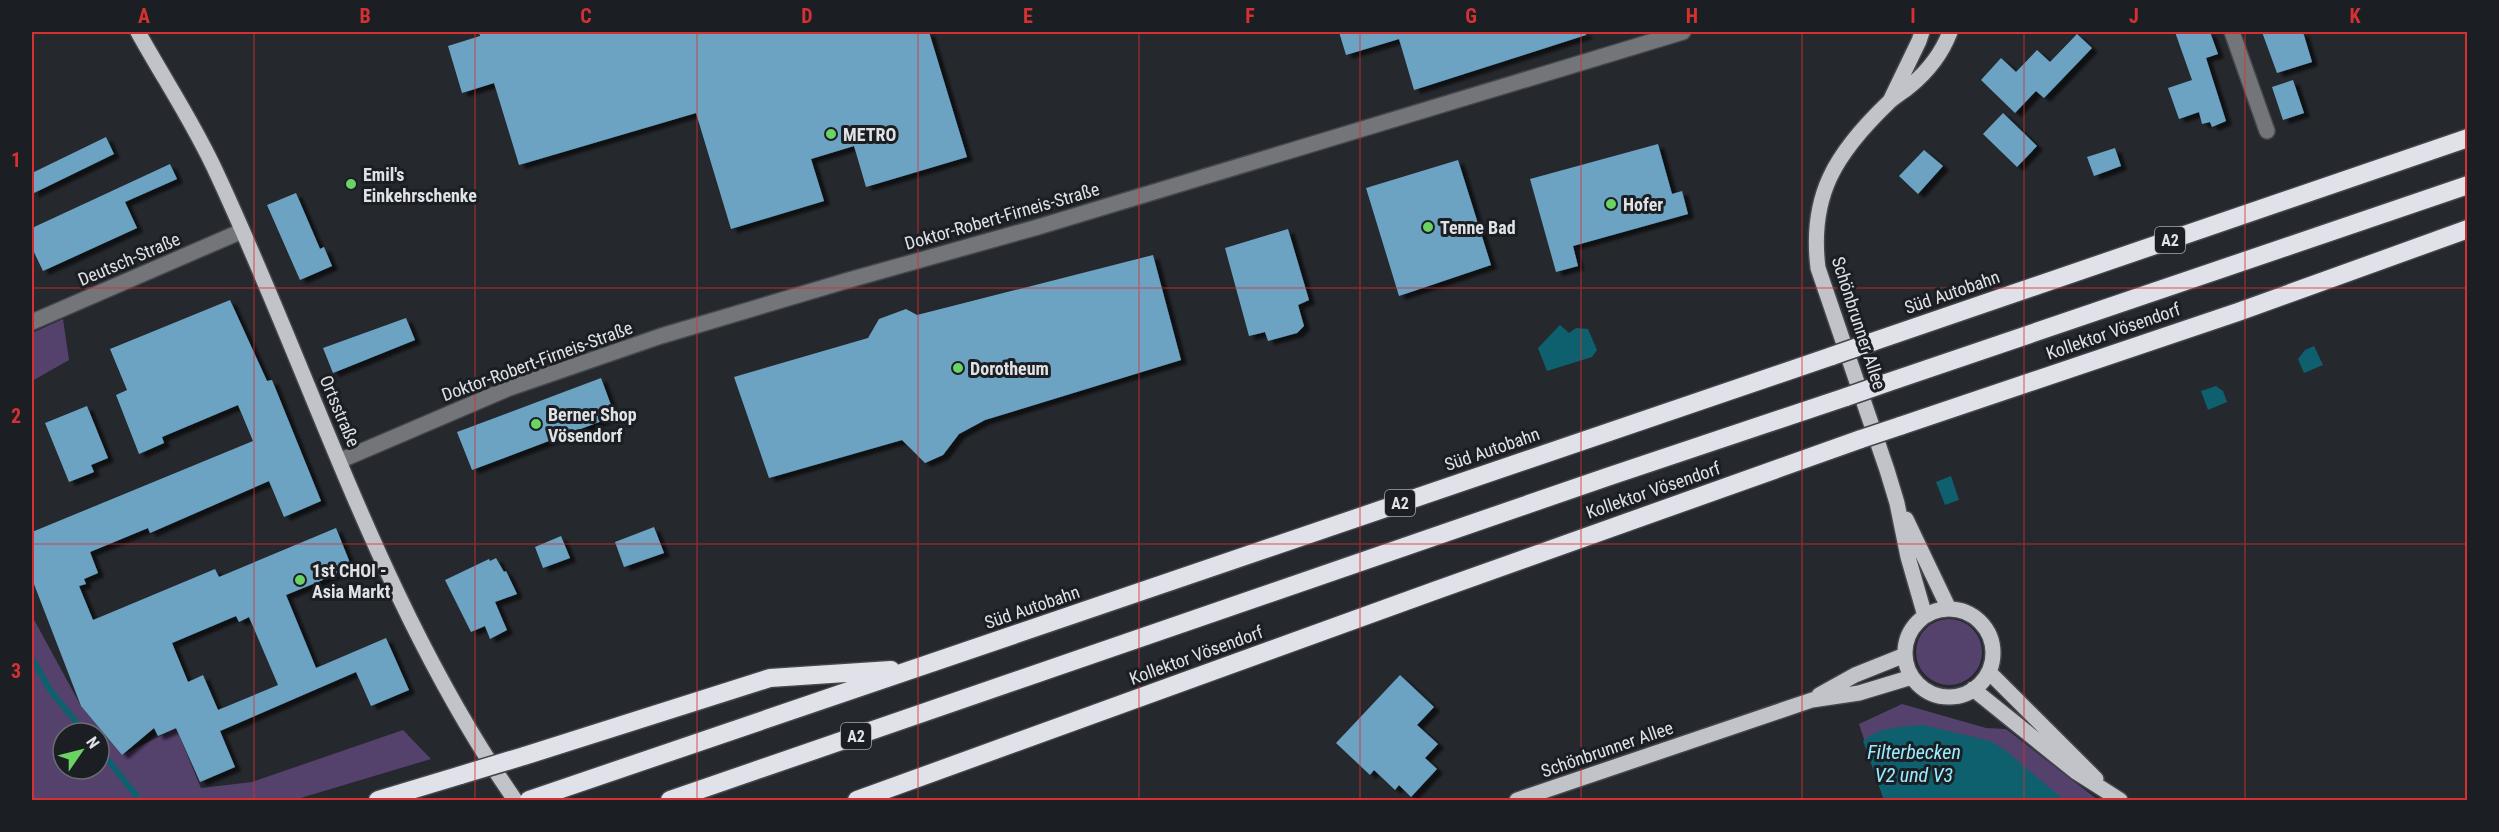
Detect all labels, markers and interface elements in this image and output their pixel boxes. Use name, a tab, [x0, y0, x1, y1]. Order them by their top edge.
text: A	[138, 4, 150, 28]
text: B	[359, 4, 371, 28]
text: C	[580, 4, 592, 28]
text: D	[801, 4, 813, 28]
text: E	[1023, 4, 1033, 28]
text: F	[1245, 4, 1255, 28]
text: G	[1465, 4, 1477, 28]
text: H	[1686, 4, 1698, 28]
text: I	[1910, 4, 1916, 28]
text: J	[2129, 4, 2139, 28]
text: K	[2349, 4, 2361, 28]
place label: METRO	[843, 124, 896, 145]
marker: METRO	[824, 127, 838, 141]
text: 1	[11, 148, 21, 172]
place label: Emil's Einkehrschenke	[363, 164, 477, 206]
marker: Emil's Einkehrschenke	[344, 177, 358, 191]
street label: Doktor-Robert-Firneis-Straße	[902, 178, 1102, 254]
place label: Hofer	[1623, 194, 1663, 215]
marker: Hofer	[1604, 197, 1618, 211]
place label: Tenne Bad	[1440, 217, 1516, 238]
marker: Tenne Bad	[1421, 220, 1435, 234]
road number: A2	[2155, 227, 2185, 253]
street label: Deutsch-Straße	[75, 228, 183, 290]
street label: Schönbrunner Allee	[1828, 254, 1890, 392]
street label: Süd Autobahn	[1902, 266, 2002, 318]
street label: Kollektor Vösendorf	[2043, 298, 2183, 364]
street label: Doktor-Robert-Firneis-Straße	[439, 317, 635, 405]
place label: Dorotheum	[970, 358, 1049, 379]
marker: Dorotheum	[951, 361, 965, 375]
street label: Ortsstraße	[316, 372, 364, 450]
text: 2	[11, 404, 21, 428]
place label: Berner Shop Vösendorf	[548, 404, 637, 446]
marker: Berner Shop Vösendorf	[529, 417, 543, 431]
street label: Süd Autobahn	[1442, 423, 1542, 475]
street label: Kollektor Vösendorf	[1583, 457, 1723, 523]
road number: A2	[1385, 490, 1415, 516]
place label: 1st CHOI - Asia Markt	[312, 560, 391, 602]
marker: 1st CHOI - Asia Markt	[293, 573, 307, 587]
street label: Süd Autobahn	[982, 581, 1082, 633]
street label: Kollektor Vösendorf	[1126, 621, 1266, 689]
text: 3	[11, 659, 21, 683]
street label: Schönbrunner Allee	[1538, 717, 1676, 781]
north arrow	[51, 721, 111, 781]
road number: A2	[841, 723, 871, 749]
text: N	[82, 733, 103, 752]
water label: Filterbecken V2 und V3	[1867, 740, 1961, 787]

